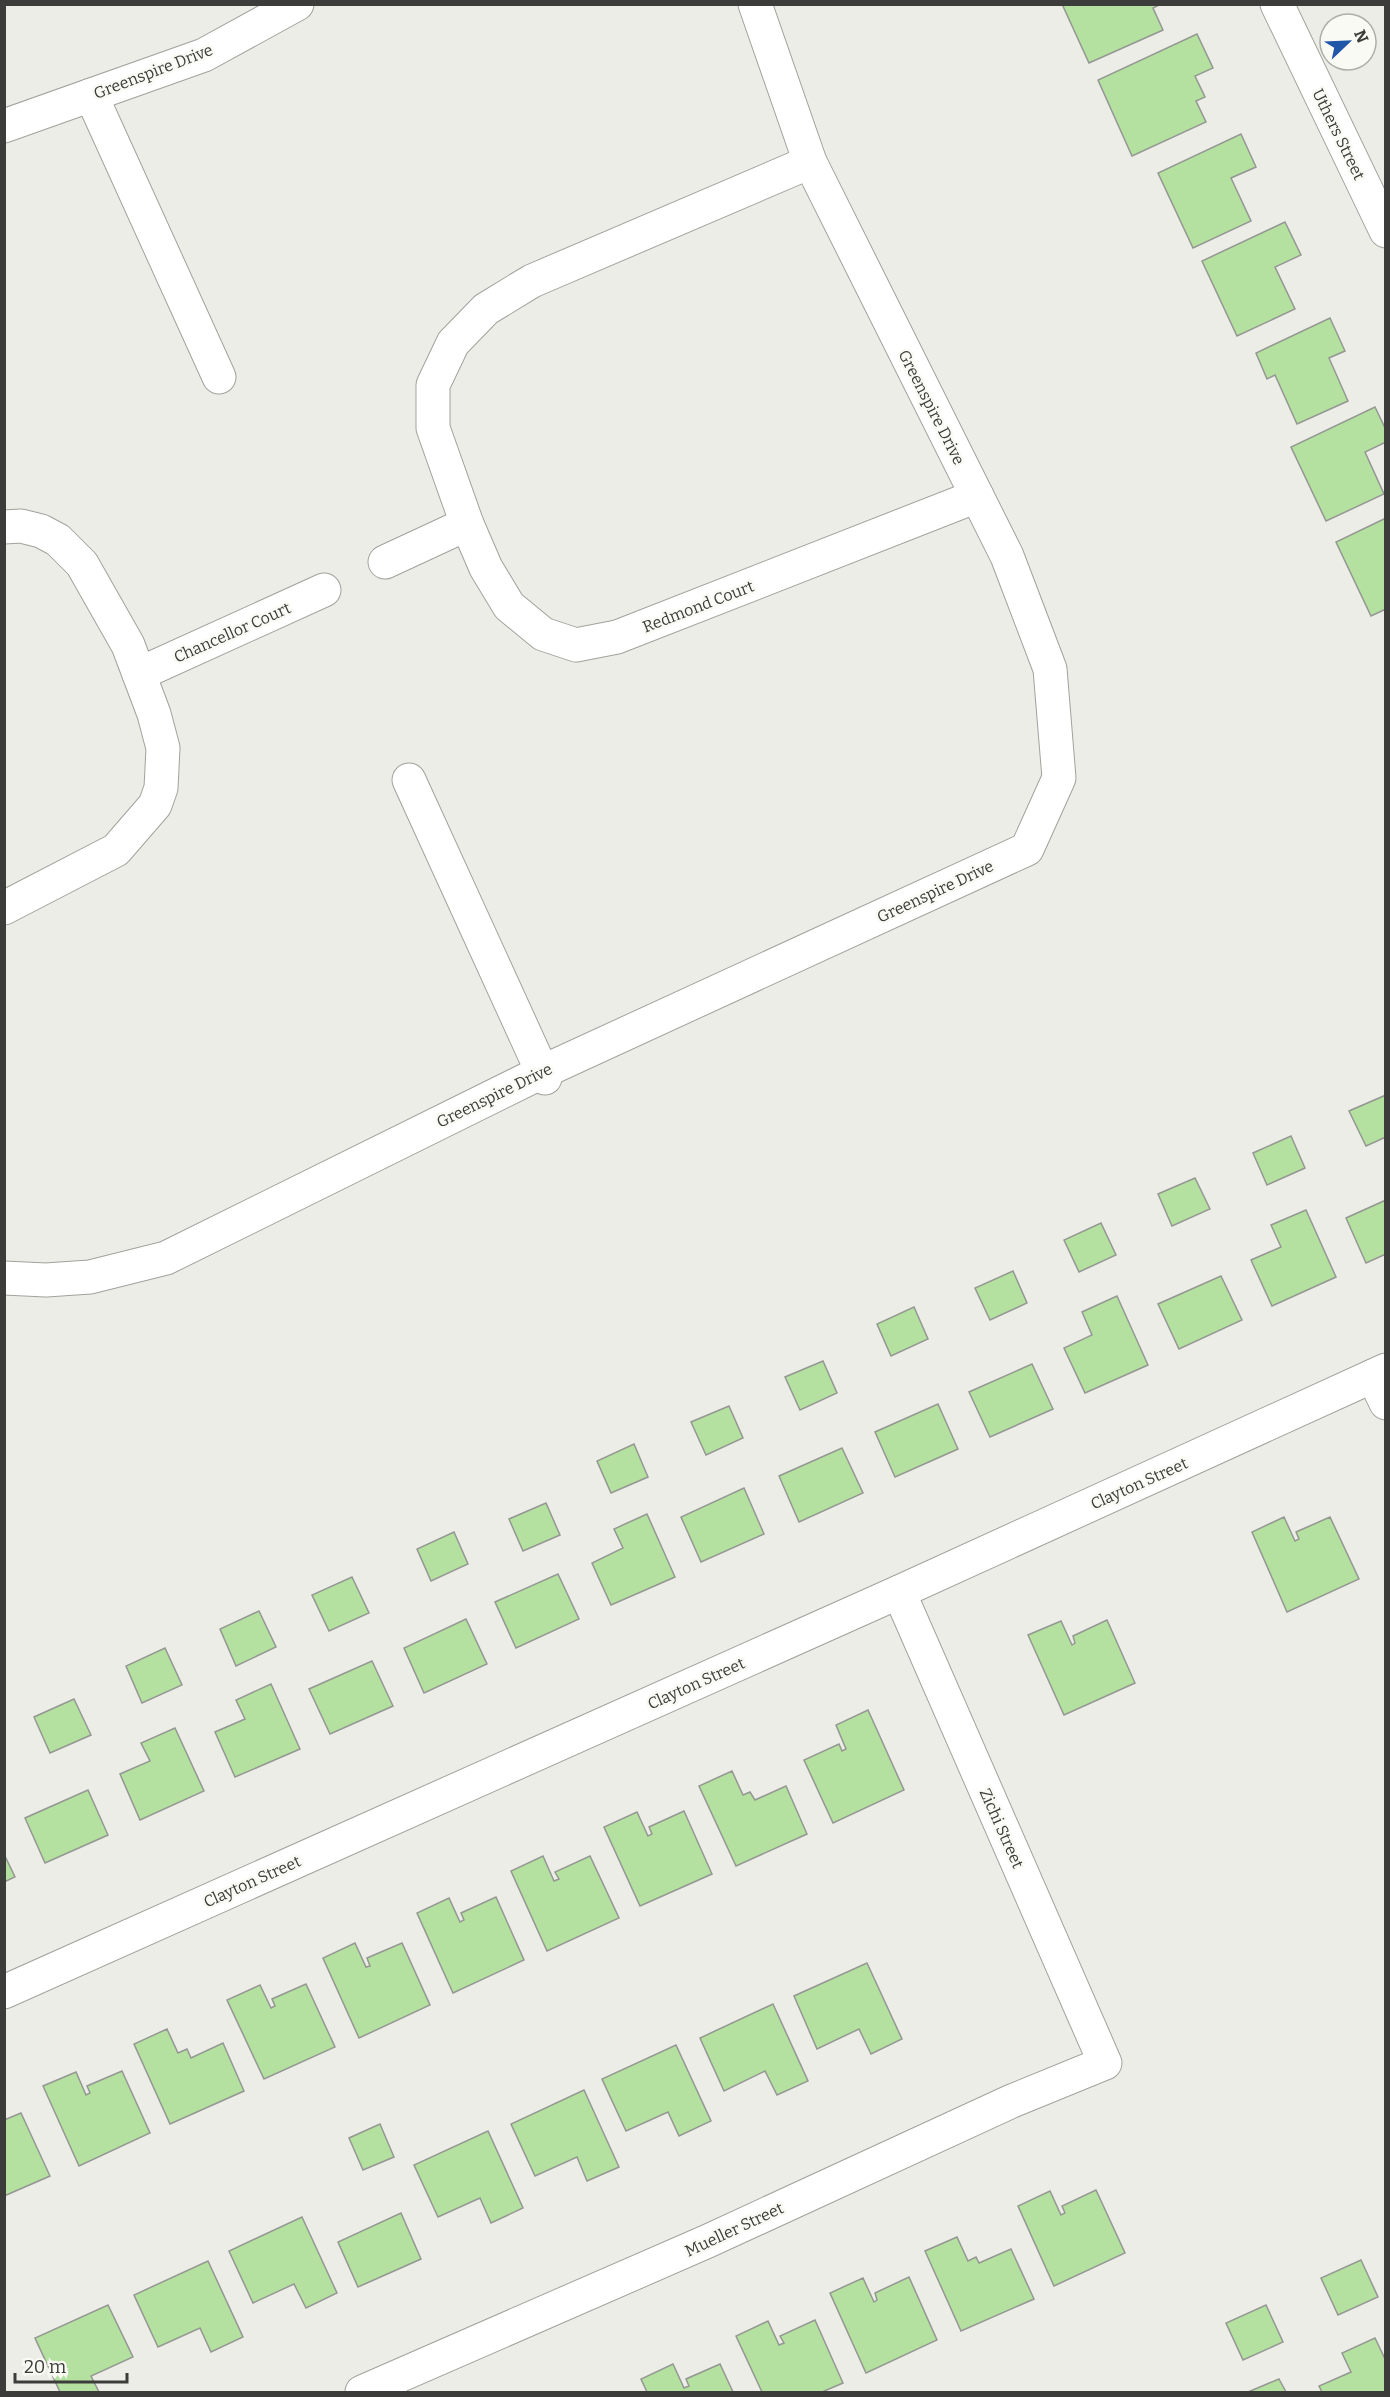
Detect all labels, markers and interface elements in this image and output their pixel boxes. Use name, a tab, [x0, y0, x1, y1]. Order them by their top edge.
north arrow	[1318, 12, 1378, 72]
text: N	[1350, 27, 1373, 46]
street label: Greenspire Drive	[91, 40, 215, 103]
street label: Uthers Street	[1308, 86, 1369, 183]
street label: Greenspire Drive	[894, 347, 969, 468]
street label: Redmond Court	[640, 576, 757, 636]
street label: Chancellor Court	[171, 598, 294, 667]
street label: Greenspire Drive	[874, 856, 996, 927]
street label: Greenspire Drive	[433, 1059, 555, 1132]
street label: Clayton Street	[1088, 1453, 1191, 1513]
street label: Clayton Street	[645, 1653, 748, 1713]
street label: Zichi Street	[975, 1785, 1028, 1871]
street label: Clayton Street	[201, 1851, 304, 1911]
street label: Mueller Street	[682, 2198, 787, 2261]
scale bar	[15, 2346, 128, 2384]
text: 20 m	[24, 2356, 66, 2378]

